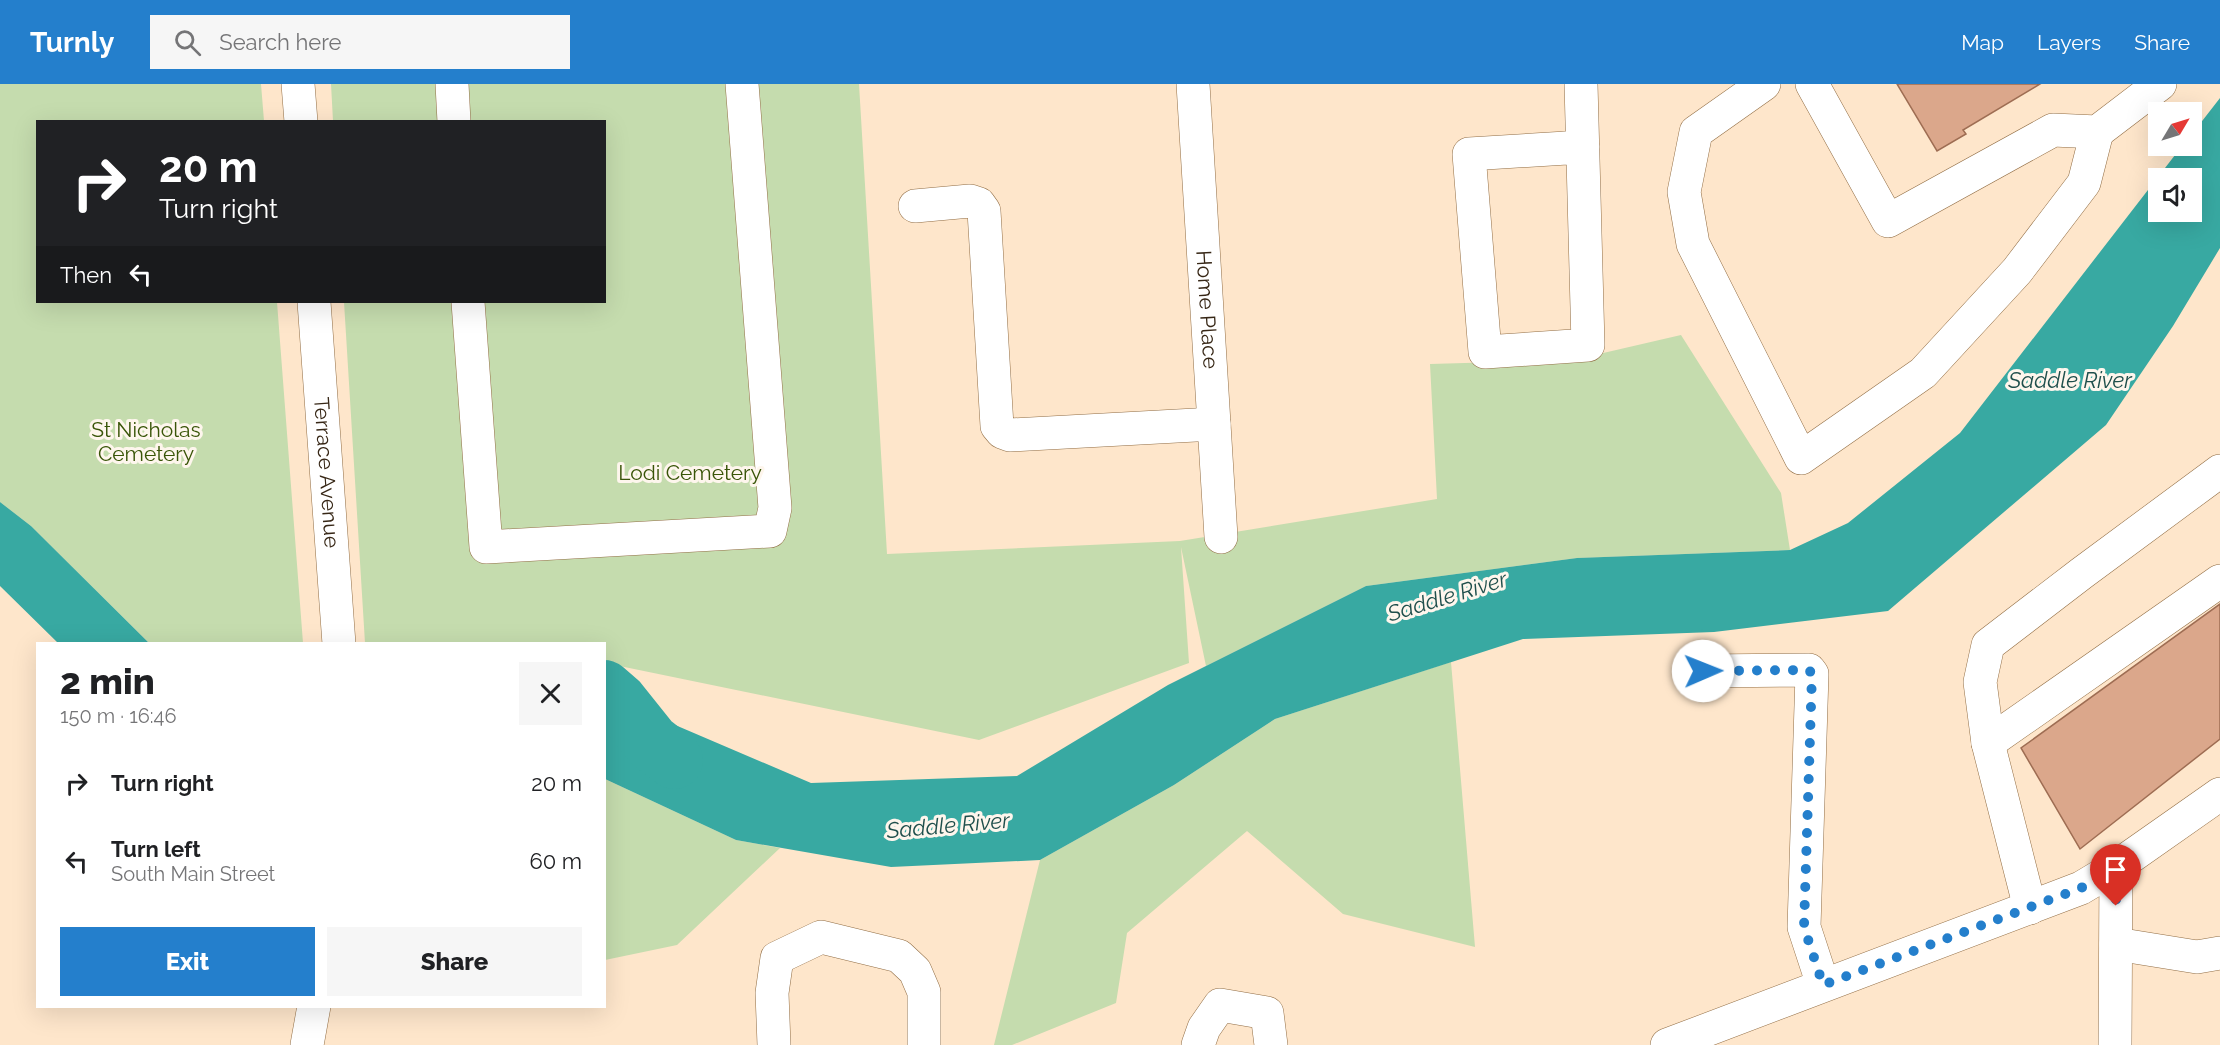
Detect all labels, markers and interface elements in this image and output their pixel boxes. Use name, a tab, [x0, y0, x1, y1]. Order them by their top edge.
search box	[150, 15, 570, 69]
text: Turnly	[30, 26, 114, 59]
icon: search	[171, 26, 204, 59]
text: Search here	[219, 29, 341, 55]
text: Map	[1961, 30, 2004, 55]
text: Layers	[2037, 30, 2101, 55]
text: Share	[2134, 30, 2190, 55]
north arrow	[2148, 102, 2202, 156]
map controls	[2148, 102, 2202, 222]
text: 20 m	[159, 143, 258, 192]
icon: right	[60, 144, 138, 222]
button: sound	[2148, 168, 2202, 222]
text: Turn right	[159, 193, 278, 224]
street label: Home Place	[1191, 249, 1224, 370]
icon: left	[124, 258, 157, 291]
text: Then	[60, 262, 112, 288]
water label: Saddle River	[2007, 367, 2133, 393]
street label: Terrace Avenue	[309, 396, 345, 549]
park label: St Nicholas Cemetery	[91, 417, 201, 466]
park label: Lodi Cemetery	[618, 460, 762, 485]
water label: Saddle River	[1383, 565, 1511, 627]
position arrow	[1671, 639, 1735, 703]
text: 2 min	[60, 660, 155, 702]
button: close	[519, 662, 582, 725]
text: 150 m · 16:46	[60, 704, 177, 728]
icon: right	[60, 767, 93, 800]
text: Turn right	[111, 770, 214, 796]
text: 20 m	[531, 770, 582, 796]
water label: Saddle River	[884, 807, 1012, 843]
text: Turn left	[111, 836, 201, 862]
pin	[2090, 844, 2141, 906]
icon: left	[60, 845, 93, 878]
text: 60 m	[529, 848, 582, 874]
icon: arrive	[2099, 853, 2132, 886]
text: South Main Street	[111, 862, 275, 886]
button: Exit	[60, 927, 315, 996]
button: Share	[327, 927, 582, 996]

